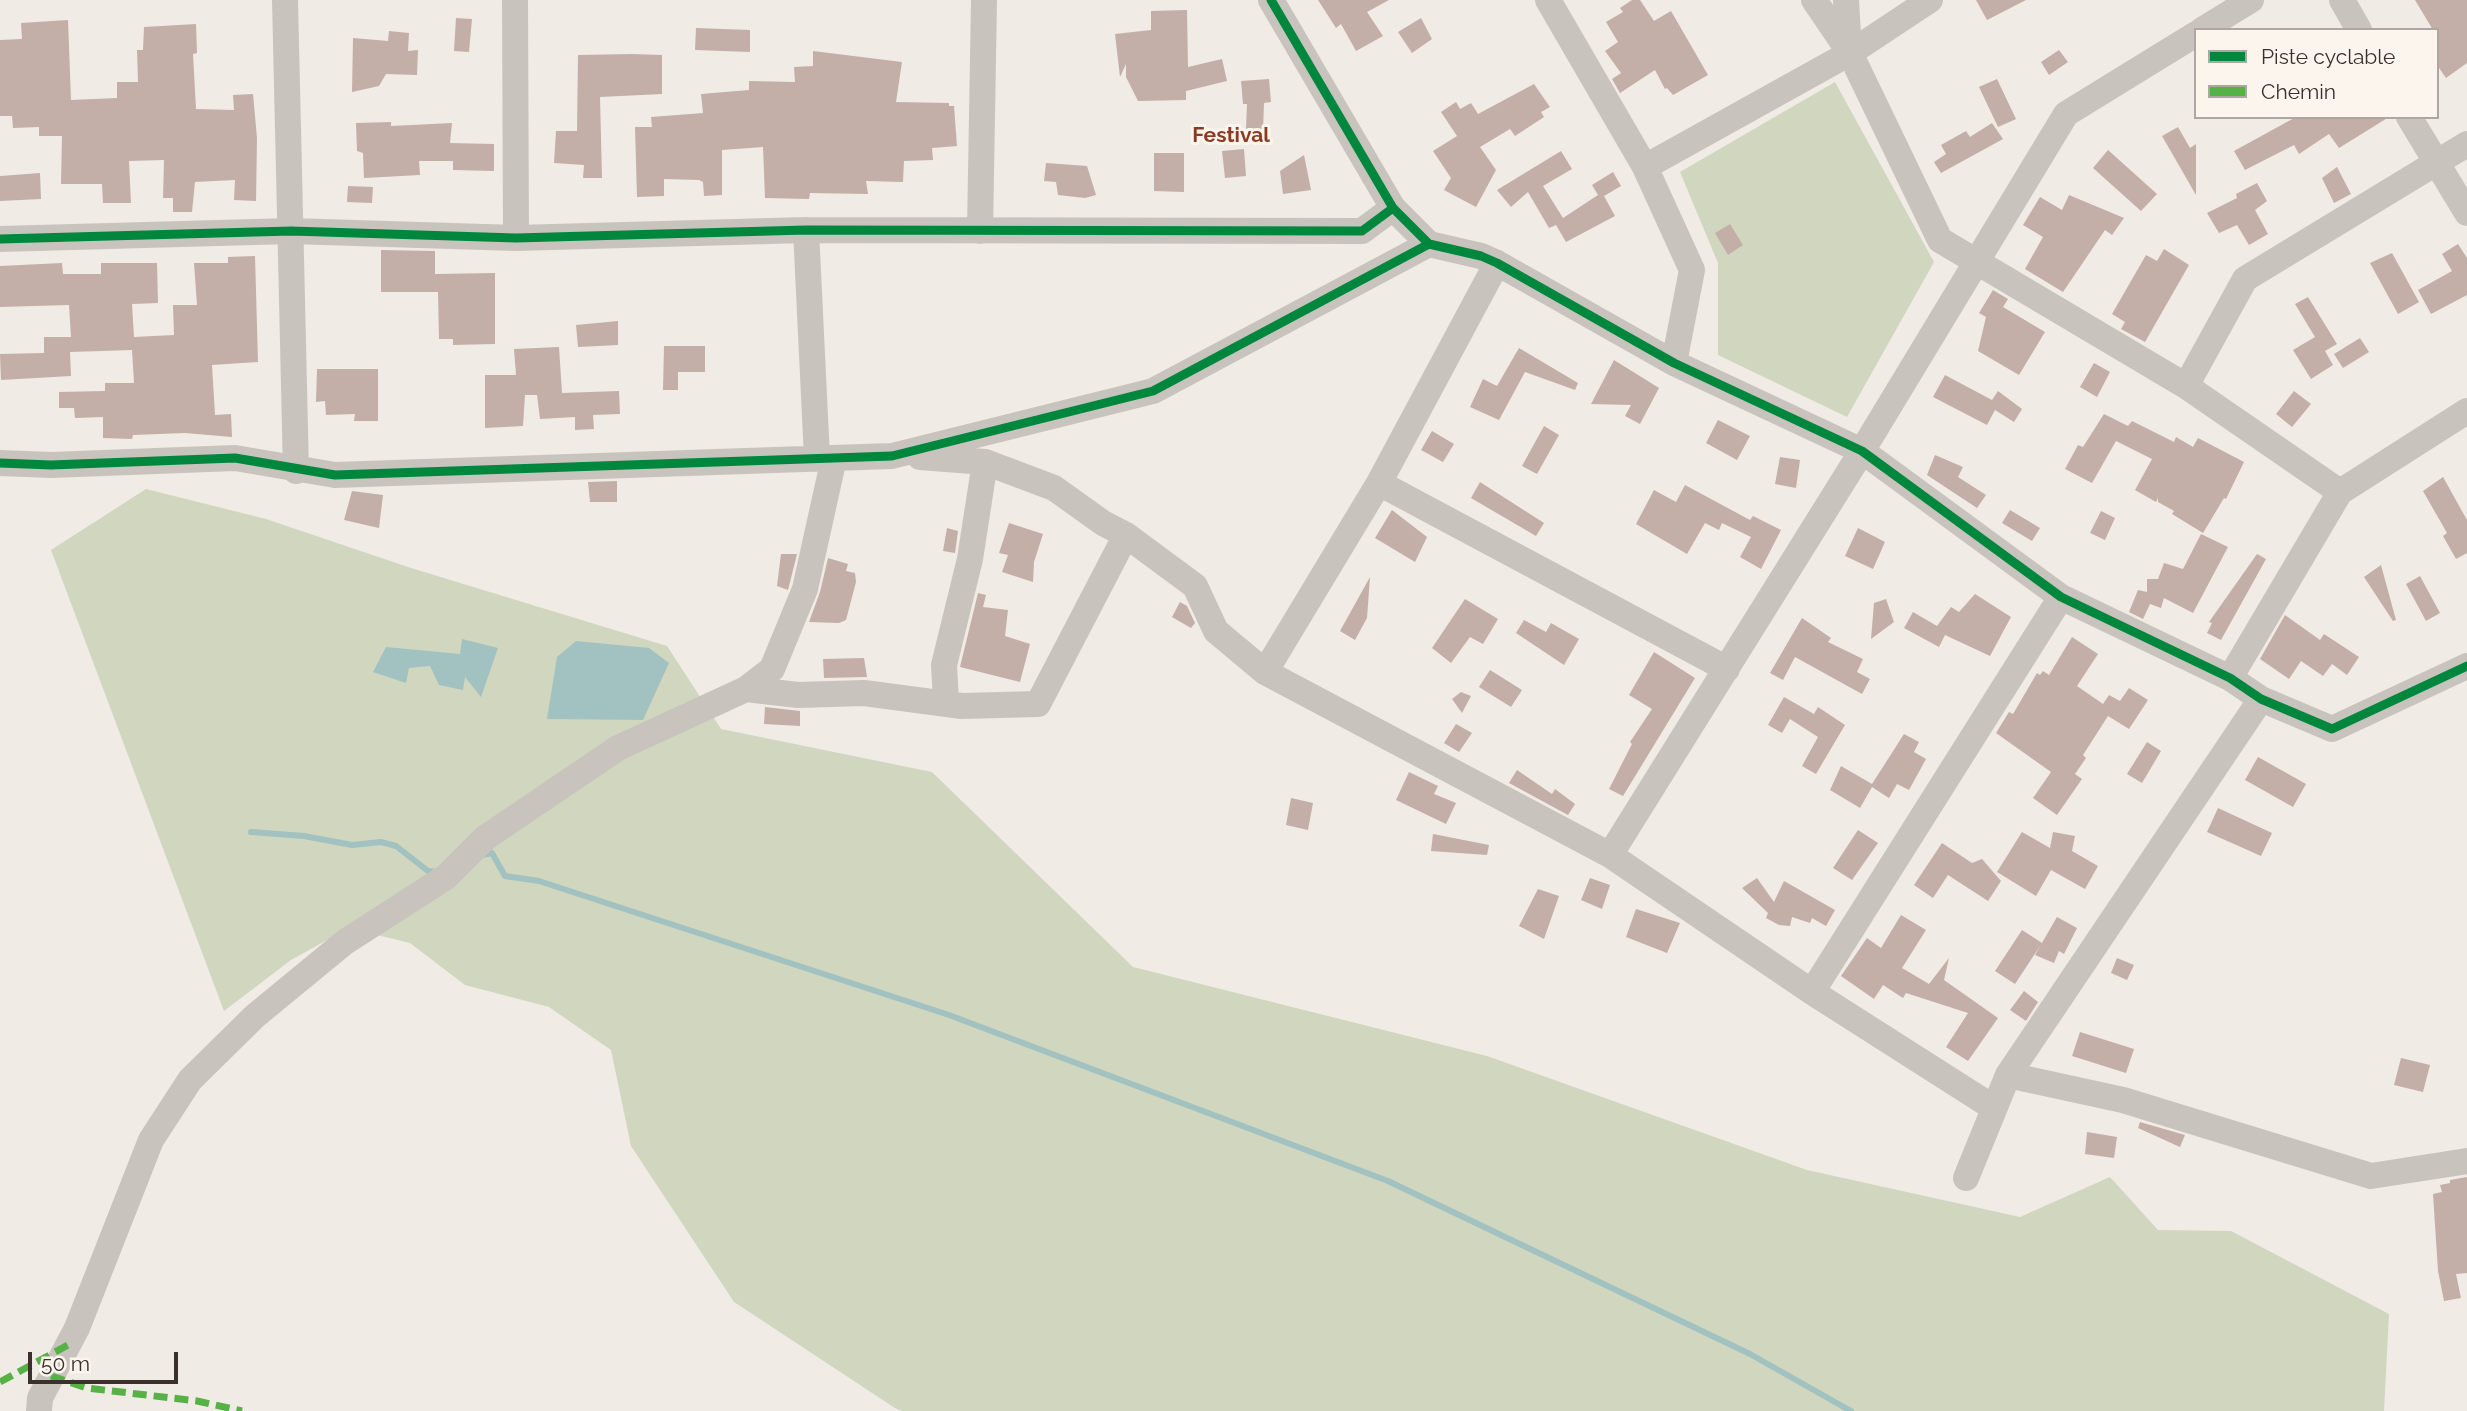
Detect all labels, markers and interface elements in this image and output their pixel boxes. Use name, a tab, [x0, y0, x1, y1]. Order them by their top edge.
legend	[2194, 28, 2439, 119]
text: Piste cyclable	[2261, 44, 2395, 69]
text: Chemin	[2261, 79, 2336, 104]
district label: Festival	[1192, 123, 1270, 149]
scale bar	[32, 1338, 182, 1382]
text: 50 m	[41, 1351, 90, 1376]

